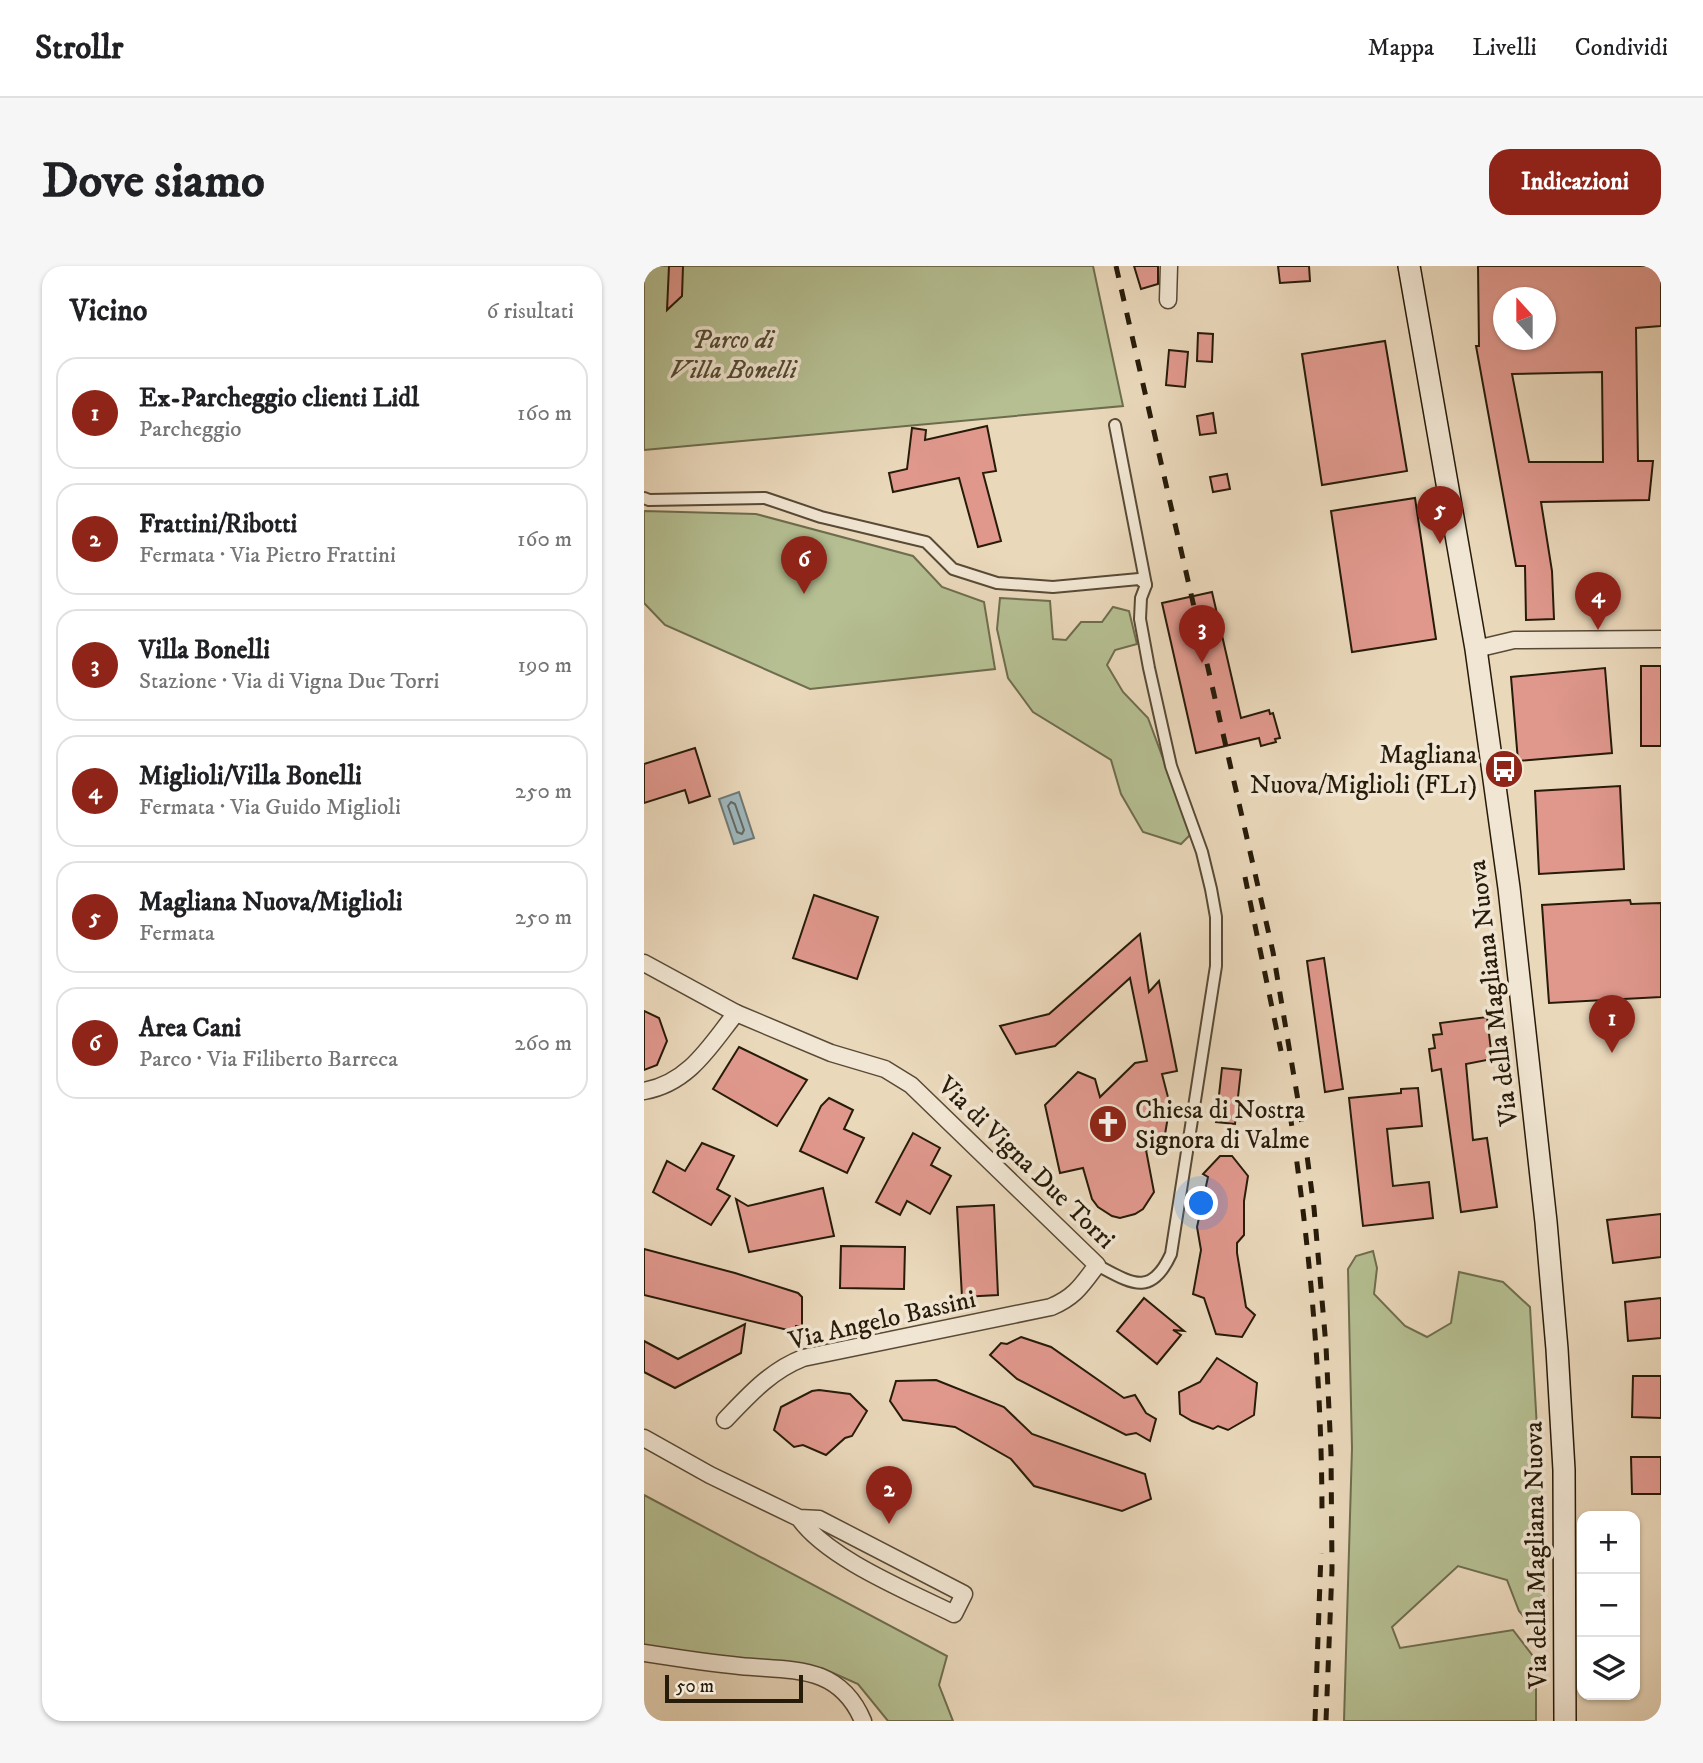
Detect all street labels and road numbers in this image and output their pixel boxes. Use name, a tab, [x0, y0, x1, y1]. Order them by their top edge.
street label: Via della Magliana Nuova	[1461, 858, 1526, 1128]
street label: Via di Vigna Due Torri	[929, 1069, 1122, 1256]
street label: Via Angelo Bassini	[785, 1283, 979, 1358]
street label: Via della Magliana Nuova	[1518, 1421, 1555, 1690]

